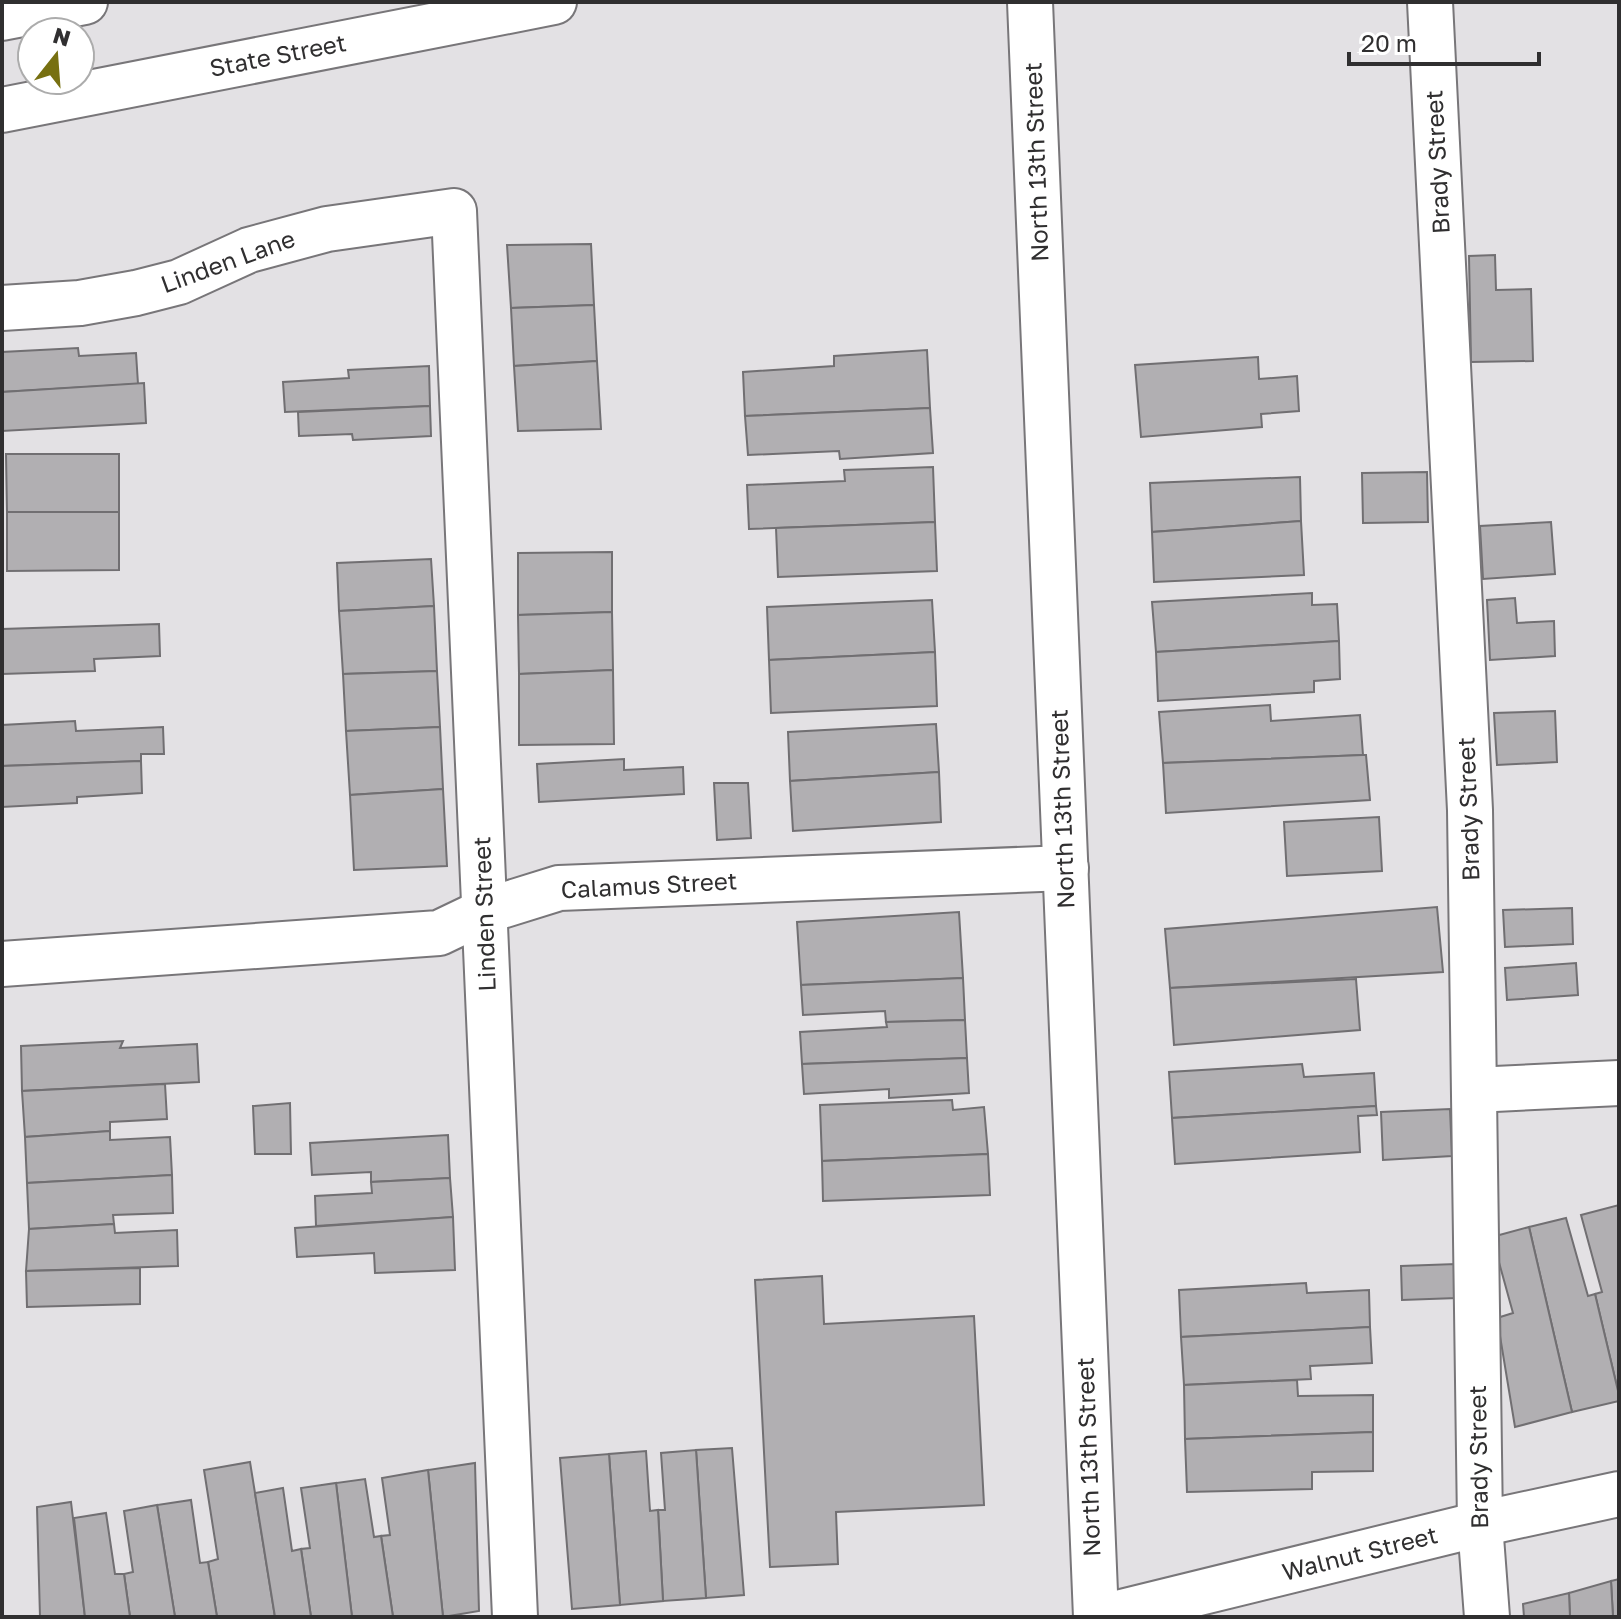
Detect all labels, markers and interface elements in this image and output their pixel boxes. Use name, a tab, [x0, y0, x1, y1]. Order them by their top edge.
north arrow	[16, 16, 96, 96]
scale bar	[1349, 16, 1539, 66]
text: N	[50, 21, 74, 52]
street label: State Street	[207, 27, 348, 82]
text: 20 m	[1361, 28, 1417, 57]
street label: North 13th Street	[1018, 62, 1053, 262]
street label: Brady Street	[1418, 89, 1455, 235]
street label: Linden Lane	[157, 223, 298, 298]
street label: North 13th Street	[1044, 709, 1079, 909]
street label: Brady Street	[1450, 737, 1485, 882]
street label: Linden Street	[466, 836, 501, 992]
street label: Calamus Street	[560, 865, 738, 904]
street label: North 13th Street	[1070, 1357, 1105, 1557]
street label: Brady Street	[1462, 1385, 1493, 1529]
street label: Walnut Street	[1279, 1519, 1440, 1586]

